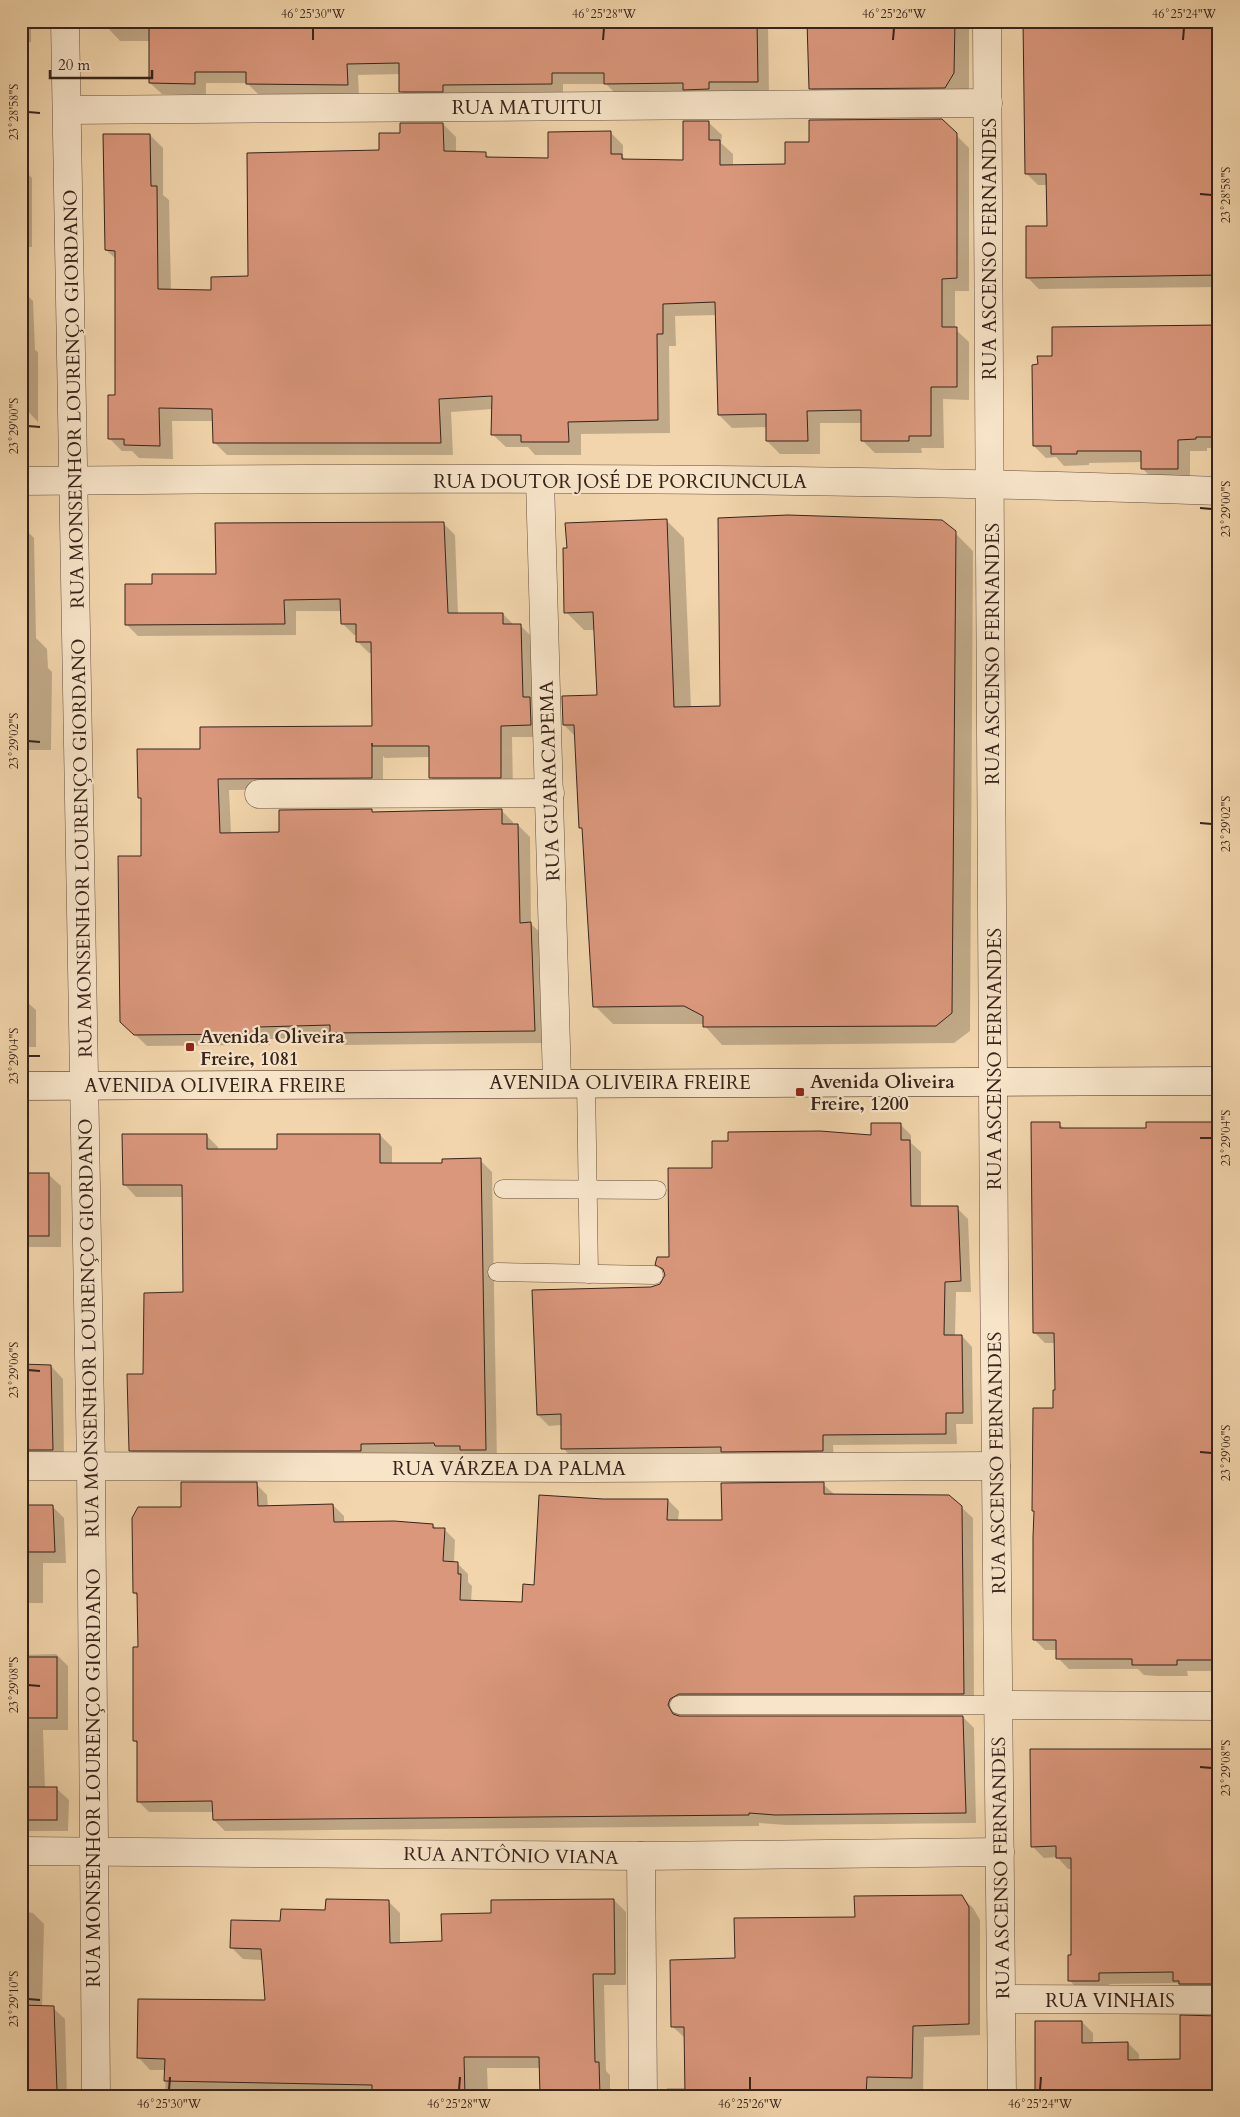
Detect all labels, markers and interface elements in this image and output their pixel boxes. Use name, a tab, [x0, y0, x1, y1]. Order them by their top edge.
text: 46°25'30"W	[281, 6, 346, 22]
text: 46°25'28"W	[572, 6, 637, 22]
text: 46°25'26"W	[862, 6, 927, 22]
text: 46°25'24"W	[1152, 6, 1217, 22]
scale bar	[50, 48, 152, 80]
text: 20 m	[58, 55, 90, 75]
text: 23°28'58"S	[6, 84, 22, 140]
street label: RUA MATUITUI	[452, 95, 602, 121]
street label: RUA ASCENSO FERNANDES	[977, 118, 1003, 380]
text: 23°28'58"S	[1218, 167, 1234, 223]
street label: RUA MONSENHOR LOURENÇO GIORDANO	[57, 189, 91, 609]
text: 23°29'00"S	[6, 398, 22, 454]
street label: RUA DOUTOR JOSÉ DE PORCIUNCULA	[433, 469, 807, 495]
text: 23°29'00"S	[1218, 481, 1234, 537]
street label: RUA ASCENSO FERNANDES	[980, 523, 1006, 785]
street label: RUA MONSENHOR LOURENÇO GIORDANO	[65, 638, 99, 1058]
street label: RUA GUARACAPEMA	[533, 680, 566, 882]
text: 23°29'02"S	[6, 713, 22, 769]
text: 23°29'02"S	[1218, 796, 1234, 852]
street label: RUA ASCENSO FERNANDES	[982, 928, 1008, 1190]
place label: Avenida Oliveira Freire, 1081	[200, 1024, 345, 1072]
text: 23°29'04"S	[6, 1028, 22, 1084]
marker: Avenida Oliveira Freire, 1081	[184, 1041, 196, 1053]
place label: Avenida Oliveira Freire, 1200	[810, 1069, 955, 1117]
street label: AVENIDA OLIVEIRA FREIRE	[489, 1070, 751, 1096]
street label: AVENIDA OLIVEIRA FREIRE	[84, 1073, 346, 1099]
marker: Avenida Oliveira Freire, 1200	[794, 1086, 806, 1098]
text: 23°29'04"S	[1218, 1110, 1234, 1166]
street label: RUA MONSENHOR LOURENÇO GIORDANO	[72, 1118, 106, 1538]
street label: RUA ASCENSO FERNANDES	[982, 1332, 1012, 1594]
text: 23°29'06"S	[6, 1342, 22, 1398]
text: 23°29'06"S	[1218, 1425, 1234, 1481]
street label: RUA VÁRZEA DA PALMA	[392, 1456, 626, 1482]
street label: RUA MONSENHOR LOURENÇO GIORDANO	[81, 1568, 107, 1988]
text: 23°29'08"S	[6, 1657, 22, 1713]
street label: RUA ASCENSO FERNANDES	[986, 1737, 1016, 1999]
text: 23°29'08"S	[1218, 1740, 1234, 1796]
street label: RUA ANTÔNIO VIANA	[403, 1840, 619, 1871]
text: 23°29'10"S	[6, 1971, 22, 2027]
street label: RUA VINHAIS	[1045, 1988, 1175, 2014]
text: 46°25'30"W	[137, 2096, 202, 2112]
text: 46°25'28"W	[427, 2096, 492, 2112]
text: 46°25'26"W	[718, 2096, 783, 2112]
text: 46°25'24"W	[1008, 2096, 1073, 2112]

